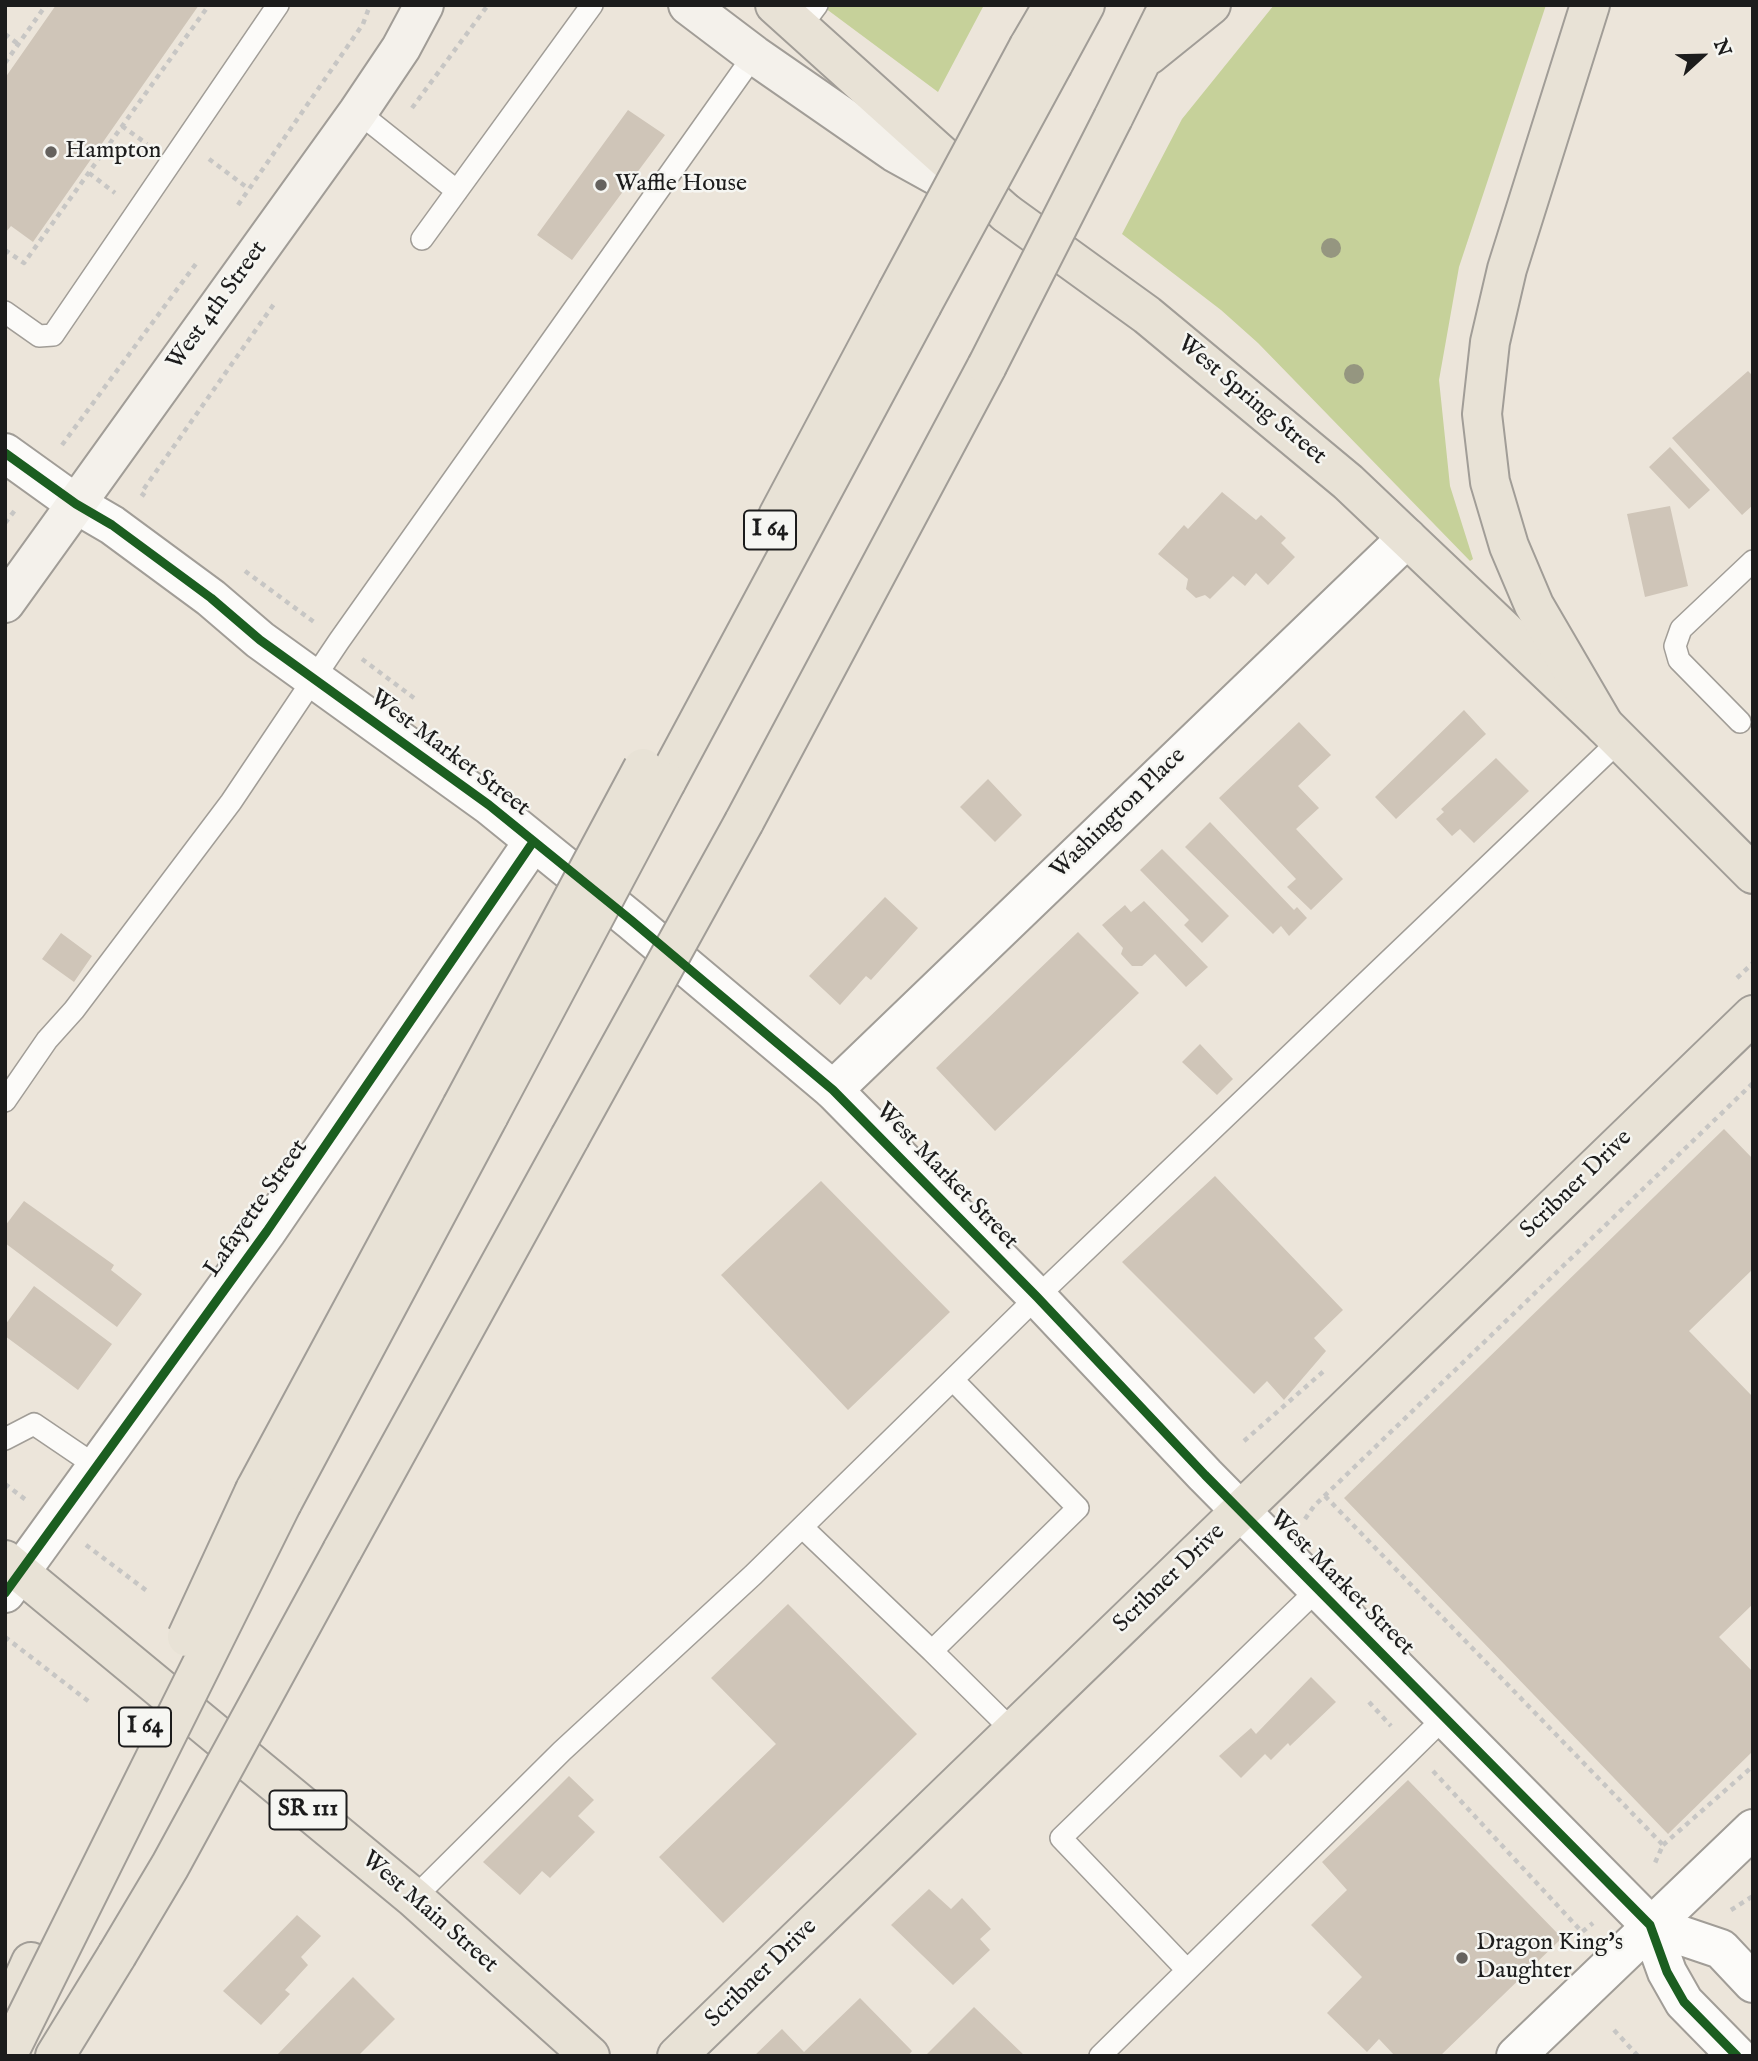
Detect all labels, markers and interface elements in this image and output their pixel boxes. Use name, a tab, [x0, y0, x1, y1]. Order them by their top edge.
north arrow	[1667, 21, 1737, 91]
text: N	[1707, 36, 1736, 60]
place label: Hampton	[65, 138, 161, 166]
marker: Hampton	[43, 144, 59, 160]
place label: Waffle House	[615, 171, 747, 199]
marker: Waffle House	[593, 177, 609, 193]
street label: West 4th Street	[162, 236, 274, 376]
street label: West Spring Street	[1171, 330, 1331, 472]
road number: I 64	[744, 510, 796, 550]
street label: West Market Street	[363, 684, 535, 824]
street label: Washington Place	[1046, 742, 1192, 886]
street label: West Market Street	[869, 1098, 1023, 1256]
street label: Scribner Drive	[1515, 1125, 1639, 1245]
street label: Lafayette Street	[199, 1135, 315, 1283]
street label: West Market Street	[1263, 1506, 1419, 1662]
street label: Scribner Drive	[1108, 1519, 1232, 1639]
road number: I 64	[119, 1708, 171, 1746]
road number: SR 111	[270, 1790, 346, 1829]
street label: West Main Street	[355, 1846, 503, 1980]
street label: Scribner Drive	[700, 1914, 824, 2034]
place label: Dragon King's Daughter	[1476, 1930, 1623, 1986]
marker: Dragon King's Daughter	[1454, 1950, 1470, 1966]

